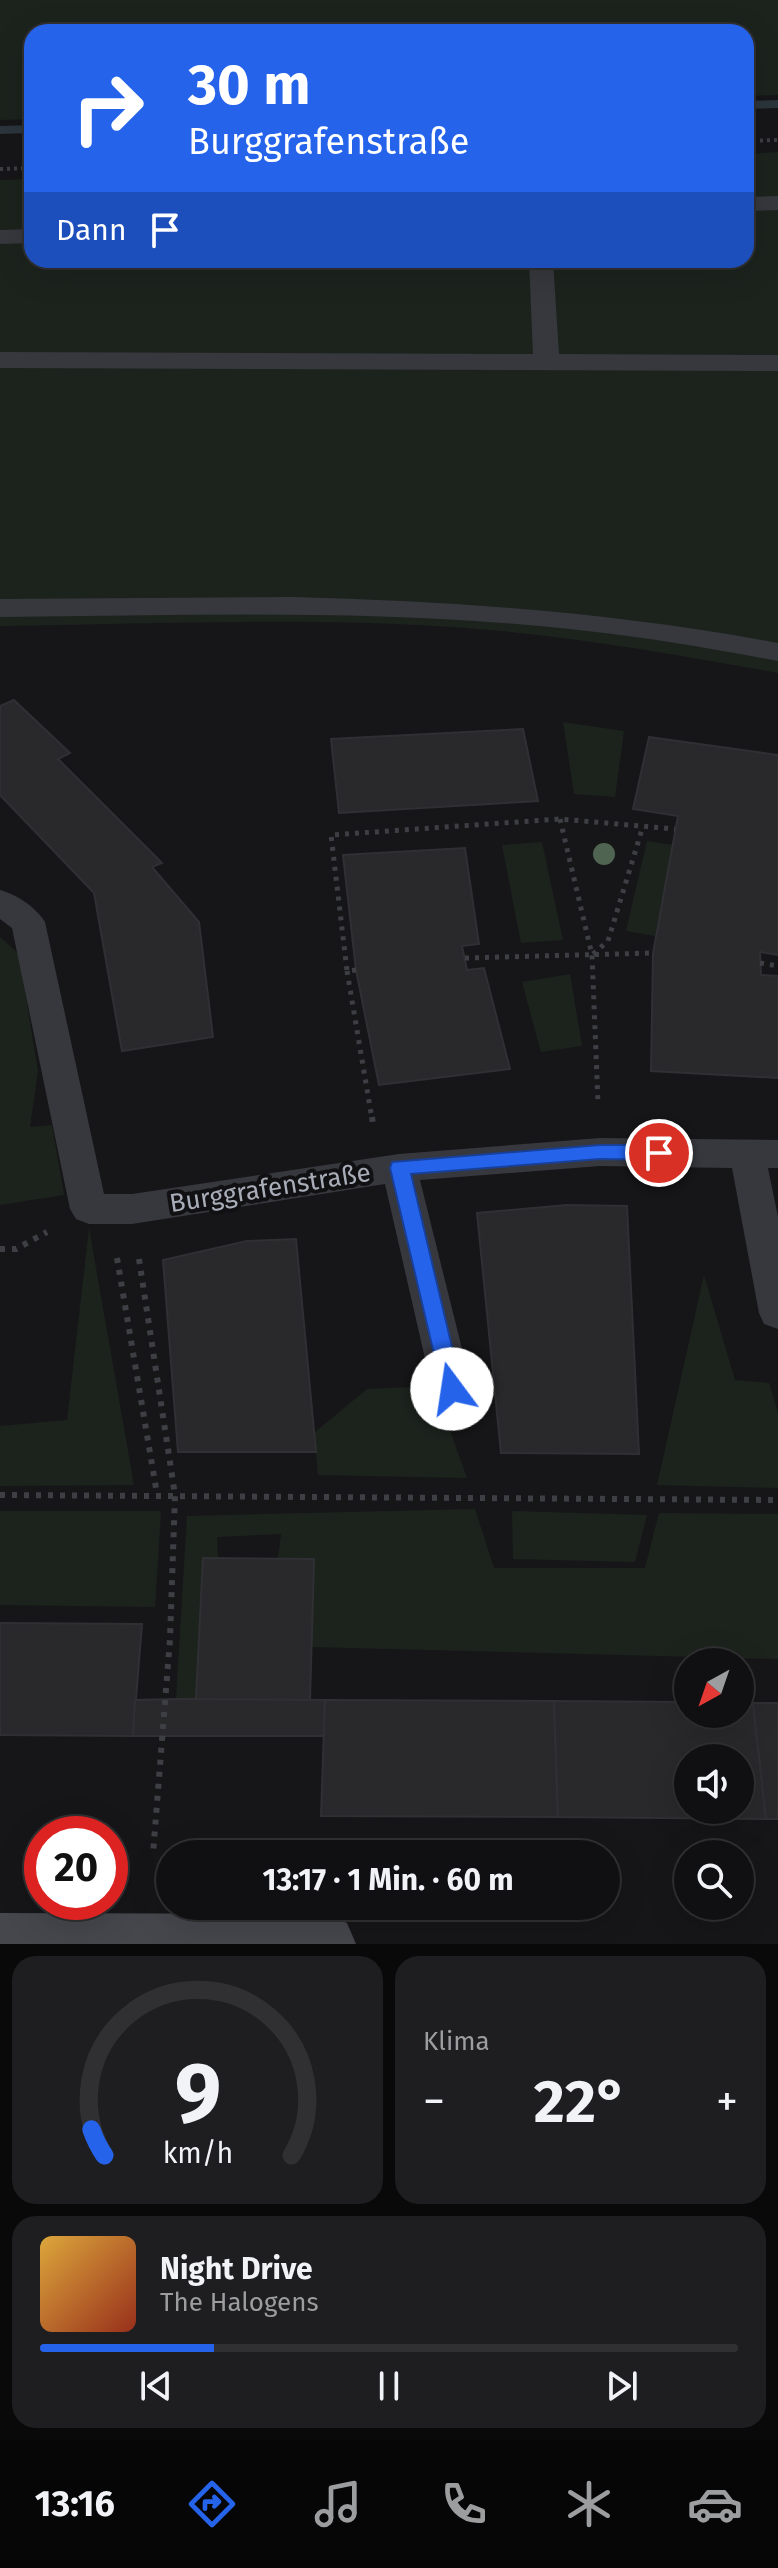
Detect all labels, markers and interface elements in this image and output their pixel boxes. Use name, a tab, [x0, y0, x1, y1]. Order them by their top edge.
text: 30 m	[188, 52, 310, 119]
icon: right	[56, 56, 160, 160]
text: Burggrafenstraße	[188, 120, 469, 164]
icon: arrive	[143, 208, 187, 252]
text: Dann	[56, 212, 127, 248]
pin	[625, 1119, 693, 1187]
icon: arrive	[637, 1131, 681, 1175]
street label: Burggrafenstraße	[167, 1157, 373, 1219]
position arrow	[410, 1347, 494, 1431]
north arrow	[674, 1648, 754, 1728]
map controls	[674, 1648, 754, 1920]
button: sound	[674, 1744, 754, 1824]
speed limit sign: 20	[24, 1816, 128, 1920]
button: search	[674, 1840, 754, 1920]
text: 13:17 · 1 Min. · 60 m	[262, 1862, 514, 1898]
text: Klima	[423, 2026, 490, 2057]
text: 9	[174, 2044, 221, 2144]
text: 22°	[534, 2066, 627, 2138]
text: −	[423, 2075, 445, 2128]
text: +	[716, 2075, 738, 2128]
text: km/h	[162, 2136, 233, 2171]
text: Night Drive	[160, 2251, 313, 2287]
text: The Halogens	[160, 2287, 319, 2318]
icon: previous	[134, 2364, 178, 2408]
icon: pause	[367, 2364, 411, 2408]
icon: next	[600, 2364, 644, 2408]
icon: directions	[184, 2476, 240, 2532]
icon: music	[310, 2476, 366, 2532]
icon: phone	[436, 2476, 492, 2532]
icon: climate	[561, 2476, 617, 2532]
icon: car	[687, 2476, 743, 2532]
text: 13:16	[35, 2482, 115, 2526]

